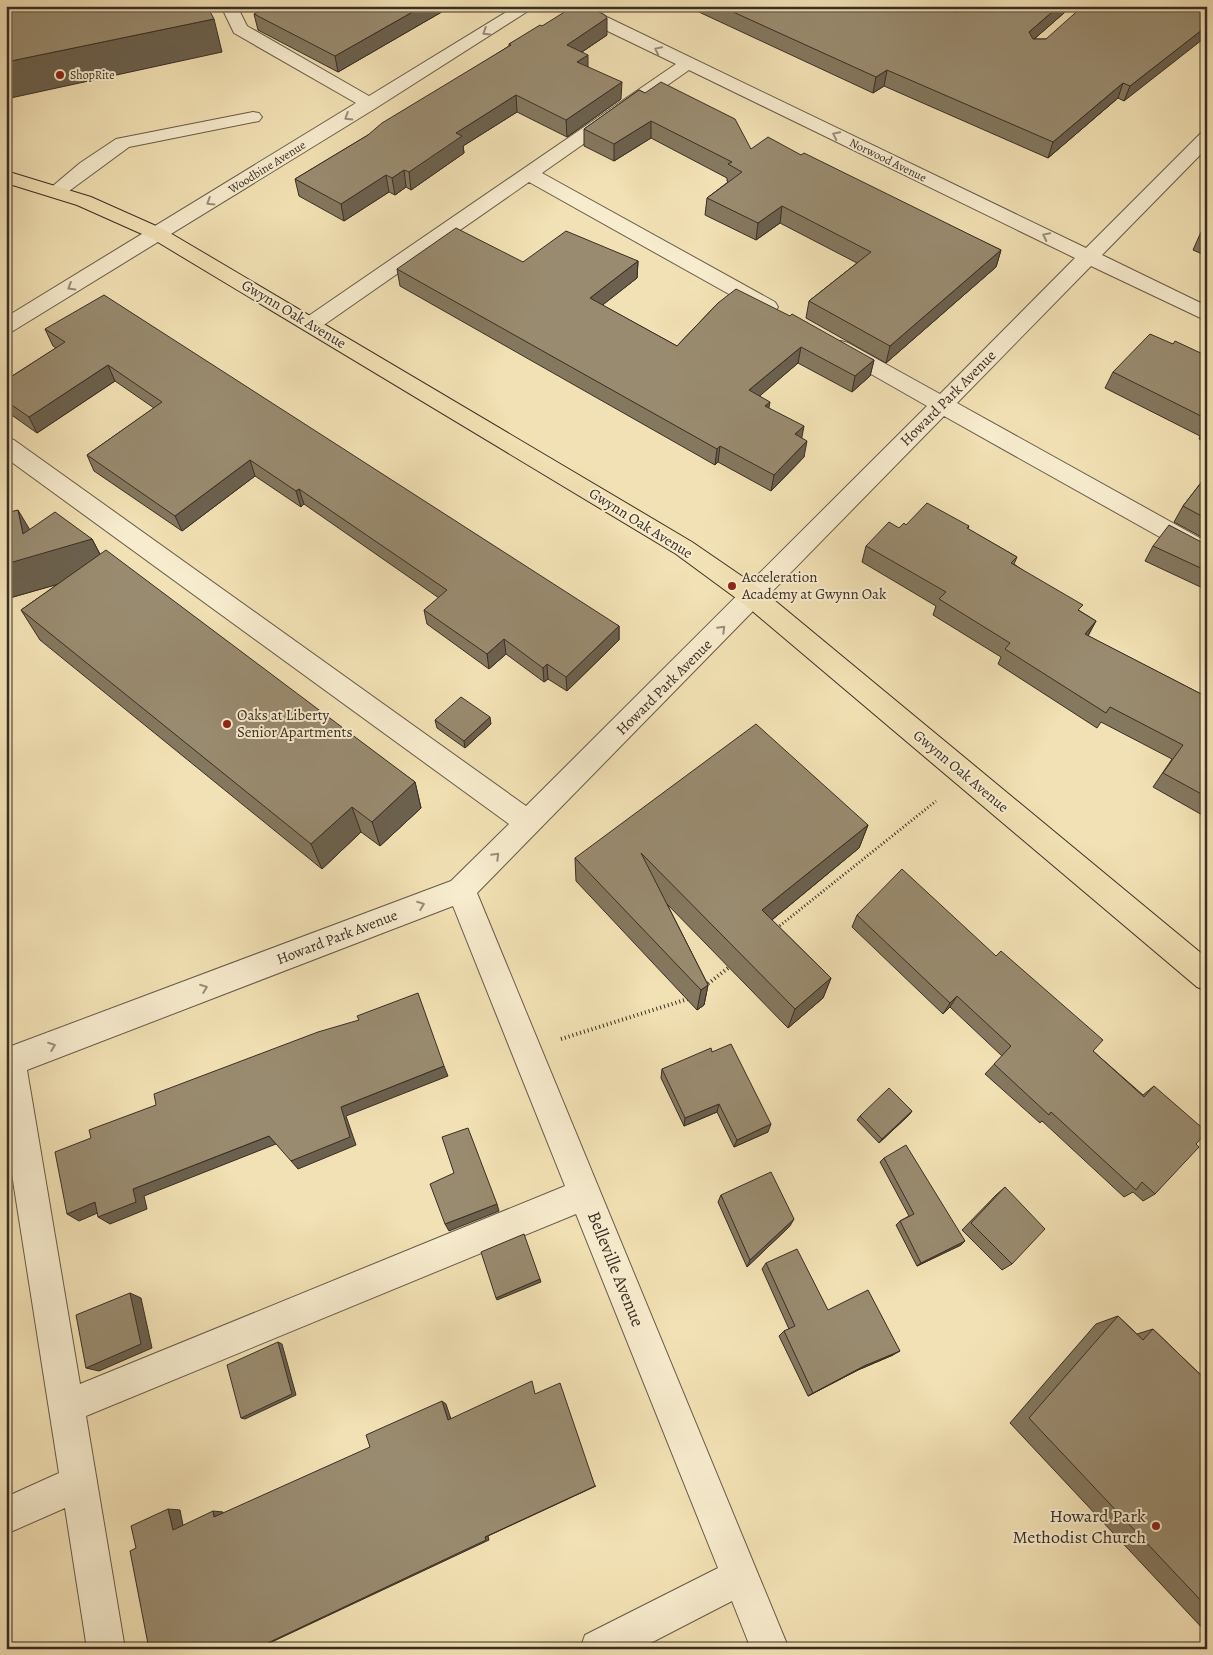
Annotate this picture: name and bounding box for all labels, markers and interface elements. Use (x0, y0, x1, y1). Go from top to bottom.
one-way arrow (483, 25, 492, 35)
one-way arrow (654, 46, 663, 56)
place label: ShopRite (70, 67, 115, 83)
marker: ShopRite (54, 69, 66, 81)
one-way arrow (345, 111, 354, 120)
one-way arrow (832, 131, 841, 142)
street label: Norwood Avenue (847, 134, 929, 186)
street label: Woodbine Avenue (224, 137, 309, 198)
one-way arrow (206, 196, 215, 205)
one-way arrow (1042, 232, 1051, 242)
street label: Gwynn Oak Avenue (238, 275, 350, 353)
one-way arrow (67, 280, 76, 290)
street label: Howard Park Avenue (896, 345, 1001, 450)
street label: Gwynn Oak Avenue (585, 483, 697, 563)
place label: Acceleration Academy at Gwynn Oak (741, 567, 887, 604)
marker: Acceleration Academy at Gwynn Oak (726, 580, 738, 592)
one-way arrow (716, 626, 725, 635)
street label: Howard Park Avenue (612, 634, 717, 739)
place label: Oaks at Liberty Senior Apartments (237, 705, 352, 742)
marker: Oaks at Liberty Senior Apartments (221, 718, 233, 730)
street label: Gwynn Oak Avenue (909, 725, 1013, 817)
one-way arrow (490, 853, 499, 862)
one-way arrow (416, 901, 425, 911)
street label: Howard Park Avenue (274, 905, 401, 969)
one-way arrow (199, 984, 208, 994)
one-way arrow (47, 1042, 56, 1052)
street label: Belleville Avenue (582, 1208, 650, 1330)
place label: Howard Park Methodist Church (1012, 1504, 1146, 1549)
marker: Howard Park Methodist Church (1150, 1520, 1162, 1532)

